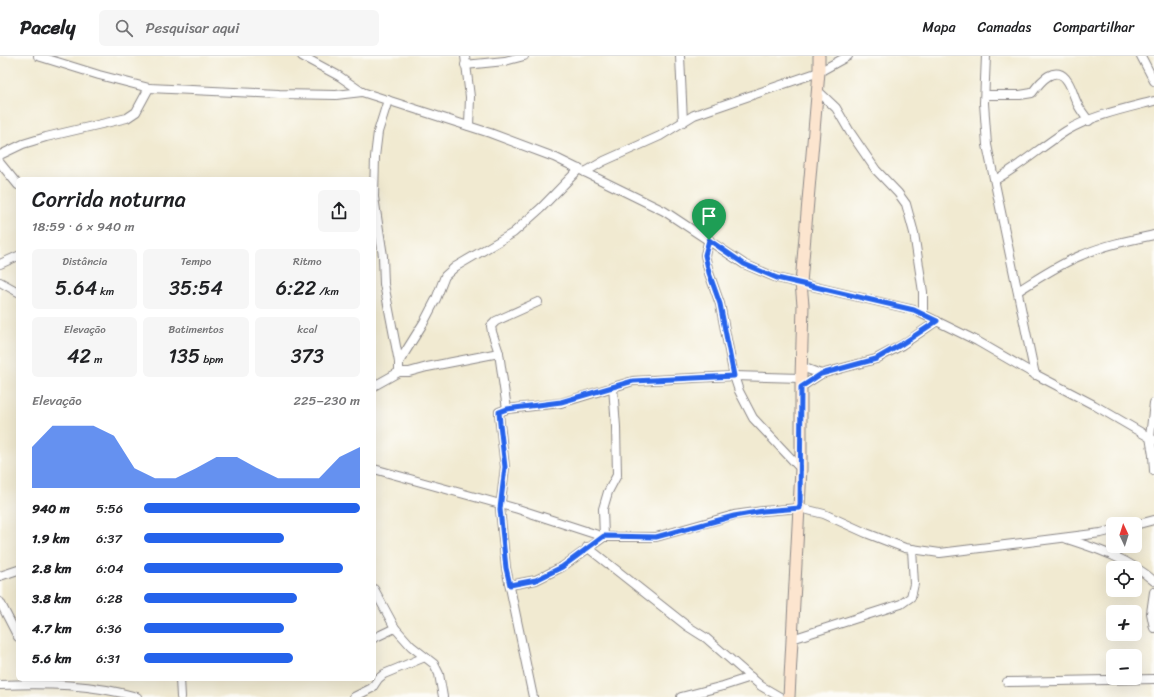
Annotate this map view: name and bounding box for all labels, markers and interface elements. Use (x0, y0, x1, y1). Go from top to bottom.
search box (99, 10, 379, 46)
text: Pacely (20, 11, 75, 44)
text: Pesquisar aqui (145, 15, 239, 41)
text: Mapa (923, 15, 955, 40)
text: Camadas (977, 15, 1031, 40)
text: Compartilhar (1053, 15, 1134, 40)
icon: search (113, 17, 135, 39)
text: Corrida noturna (32, 180, 186, 219)
button: share (318, 190, 360, 232)
pin (692, 199, 726, 240)
icon: arrive (698, 205, 720, 227)
text: 18:59 · 6 × 940 m (32, 215, 135, 238)
text: Distância (62, 252, 107, 271)
text: Tempo (181, 252, 211, 271)
text: Ritmo (293, 252, 322, 271)
text: 5.64 (55, 271, 97, 306)
text: 35:54 (169, 271, 223, 306)
text: 6:22 (276, 271, 316, 306)
text: km (97, 282, 114, 301)
text: /km (316, 282, 339, 301)
text: Elevação (64, 320, 106, 339)
text: Batimentos (168, 320, 224, 339)
text: kcal (297, 320, 317, 339)
text: 42 (67, 339, 91, 374)
text: 135 (169, 339, 200, 374)
text: 373 (291, 339, 324, 374)
text: m (91, 350, 102, 369)
text: bpm (200, 350, 223, 369)
text: Elevação (32, 389, 82, 412)
text: 225–230 m (293, 389, 360, 412)
text: 940 m (32, 497, 70, 520)
text: 5:56 (96, 497, 123, 520)
north arrow (1106, 517, 1142, 553)
map controls (1106, 517, 1142, 685)
text: 1.9 km (32, 527, 70, 550)
text: 6:37 (96, 527, 122, 550)
text: 2.8 km (32, 557, 72, 580)
text: 6:04 (96, 557, 124, 580)
button: locate (1106, 561, 1142, 597)
text: 3.8 km (32, 587, 71, 610)
text: 6:28 (96, 587, 123, 610)
button: + (1106, 605, 1142, 641)
text: 4.7 km (32, 617, 72, 640)
text: 6:36 (96, 617, 122, 640)
text: 5.6 km (32, 647, 72, 670)
text: 6:31 (96, 647, 120, 670)
button: − (1106, 649, 1142, 685)

